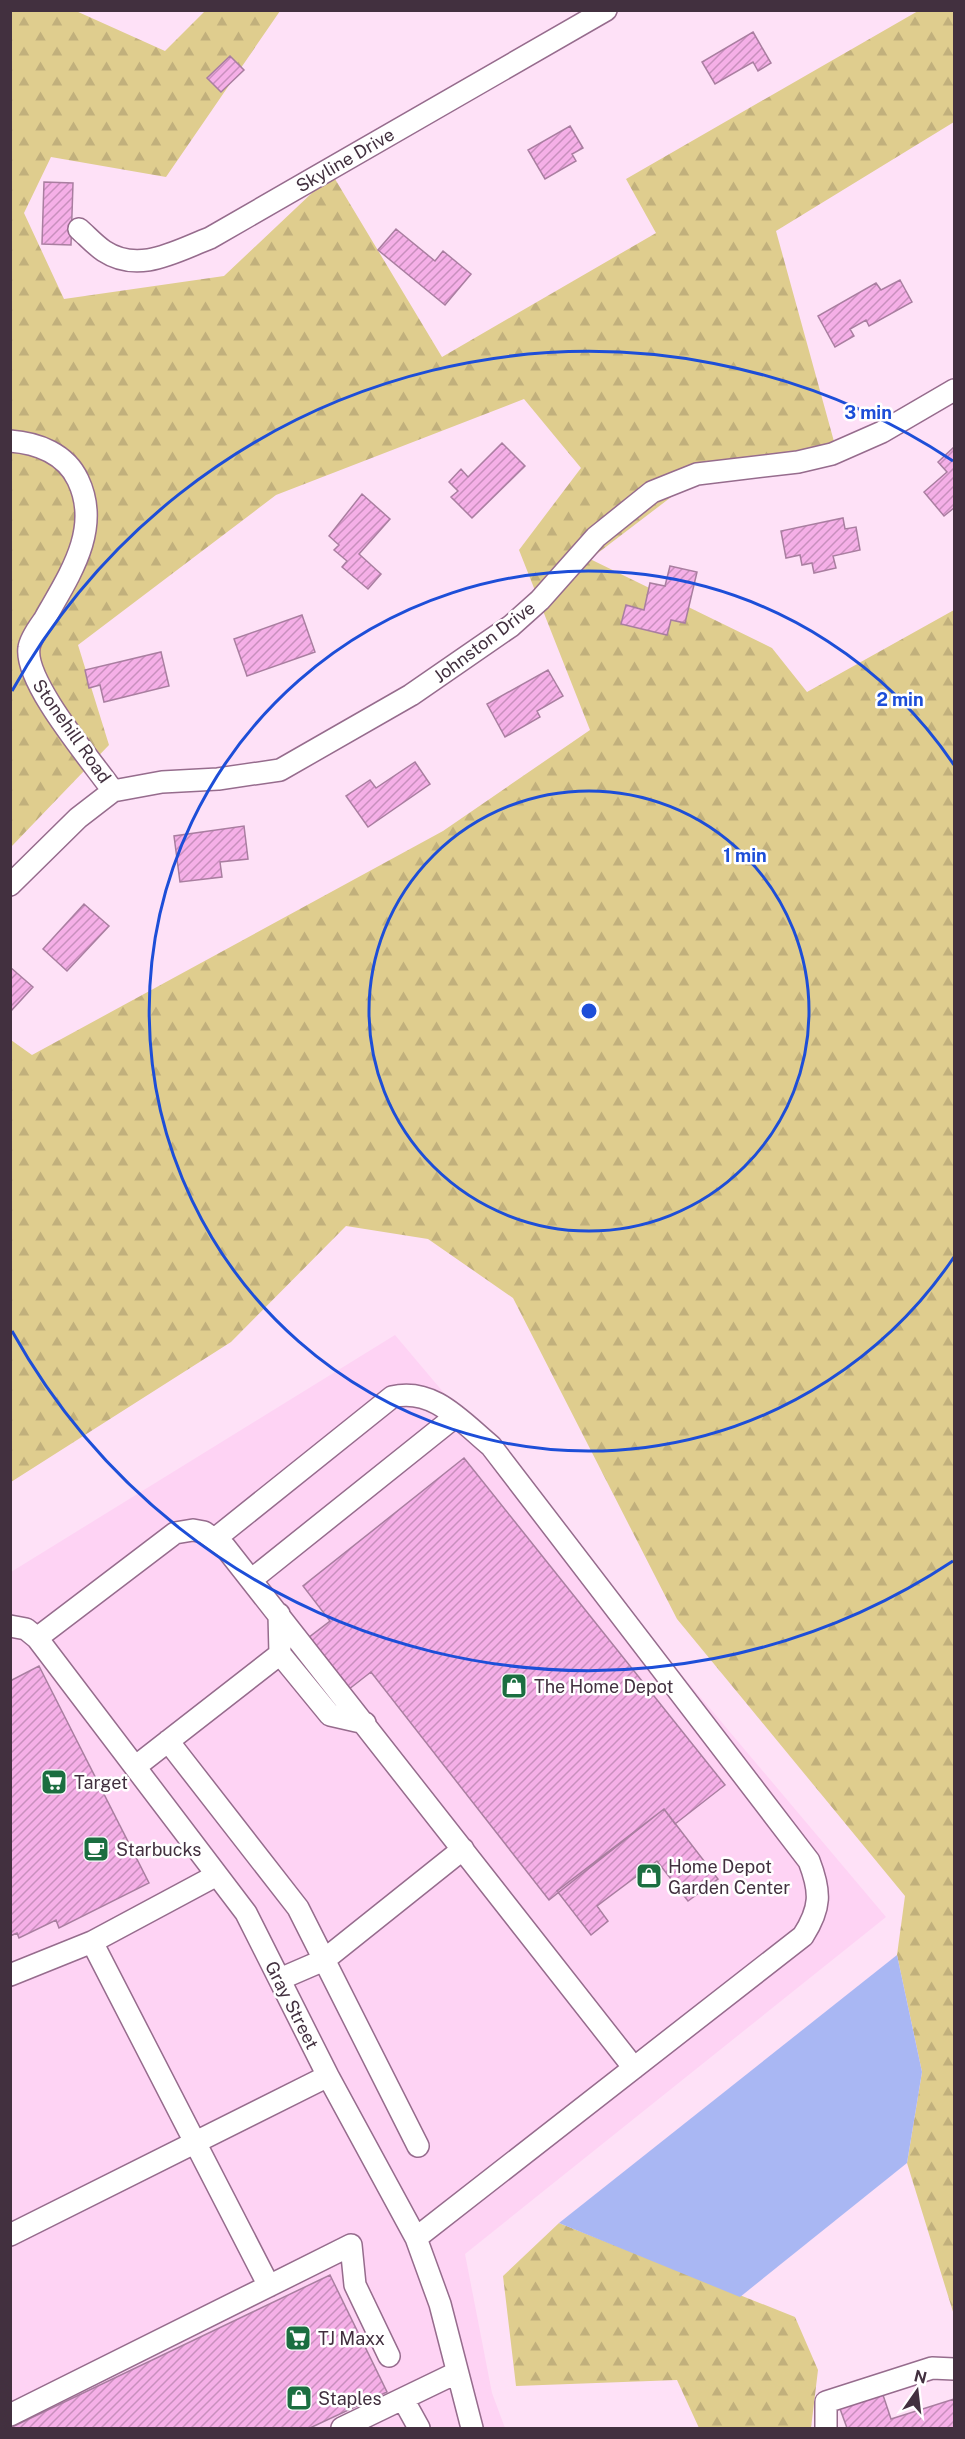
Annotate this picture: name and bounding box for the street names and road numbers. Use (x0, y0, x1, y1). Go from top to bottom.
street label: Skyline Drive (292, 123, 398, 197)
street label: Johnston Drive (429, 597, 539, 687)
street label: Stonehill Road (28, 675, 116, 787)
street label: Gray Street (261, 1957, 323, 2053)

